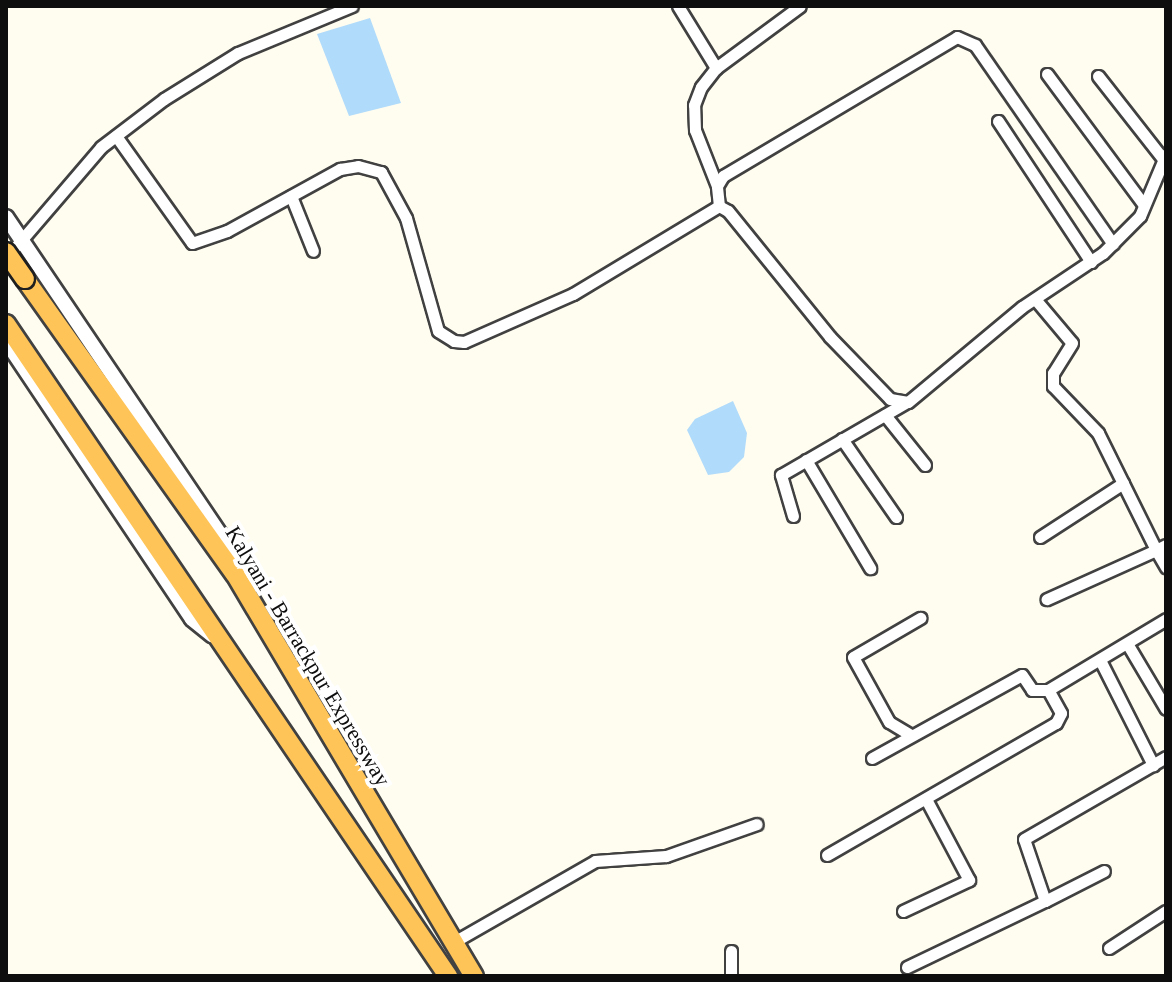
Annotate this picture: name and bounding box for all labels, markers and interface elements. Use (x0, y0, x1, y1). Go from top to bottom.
street label: Kalyani - Barrackpur Expressway (220, 521, 396, 791)

